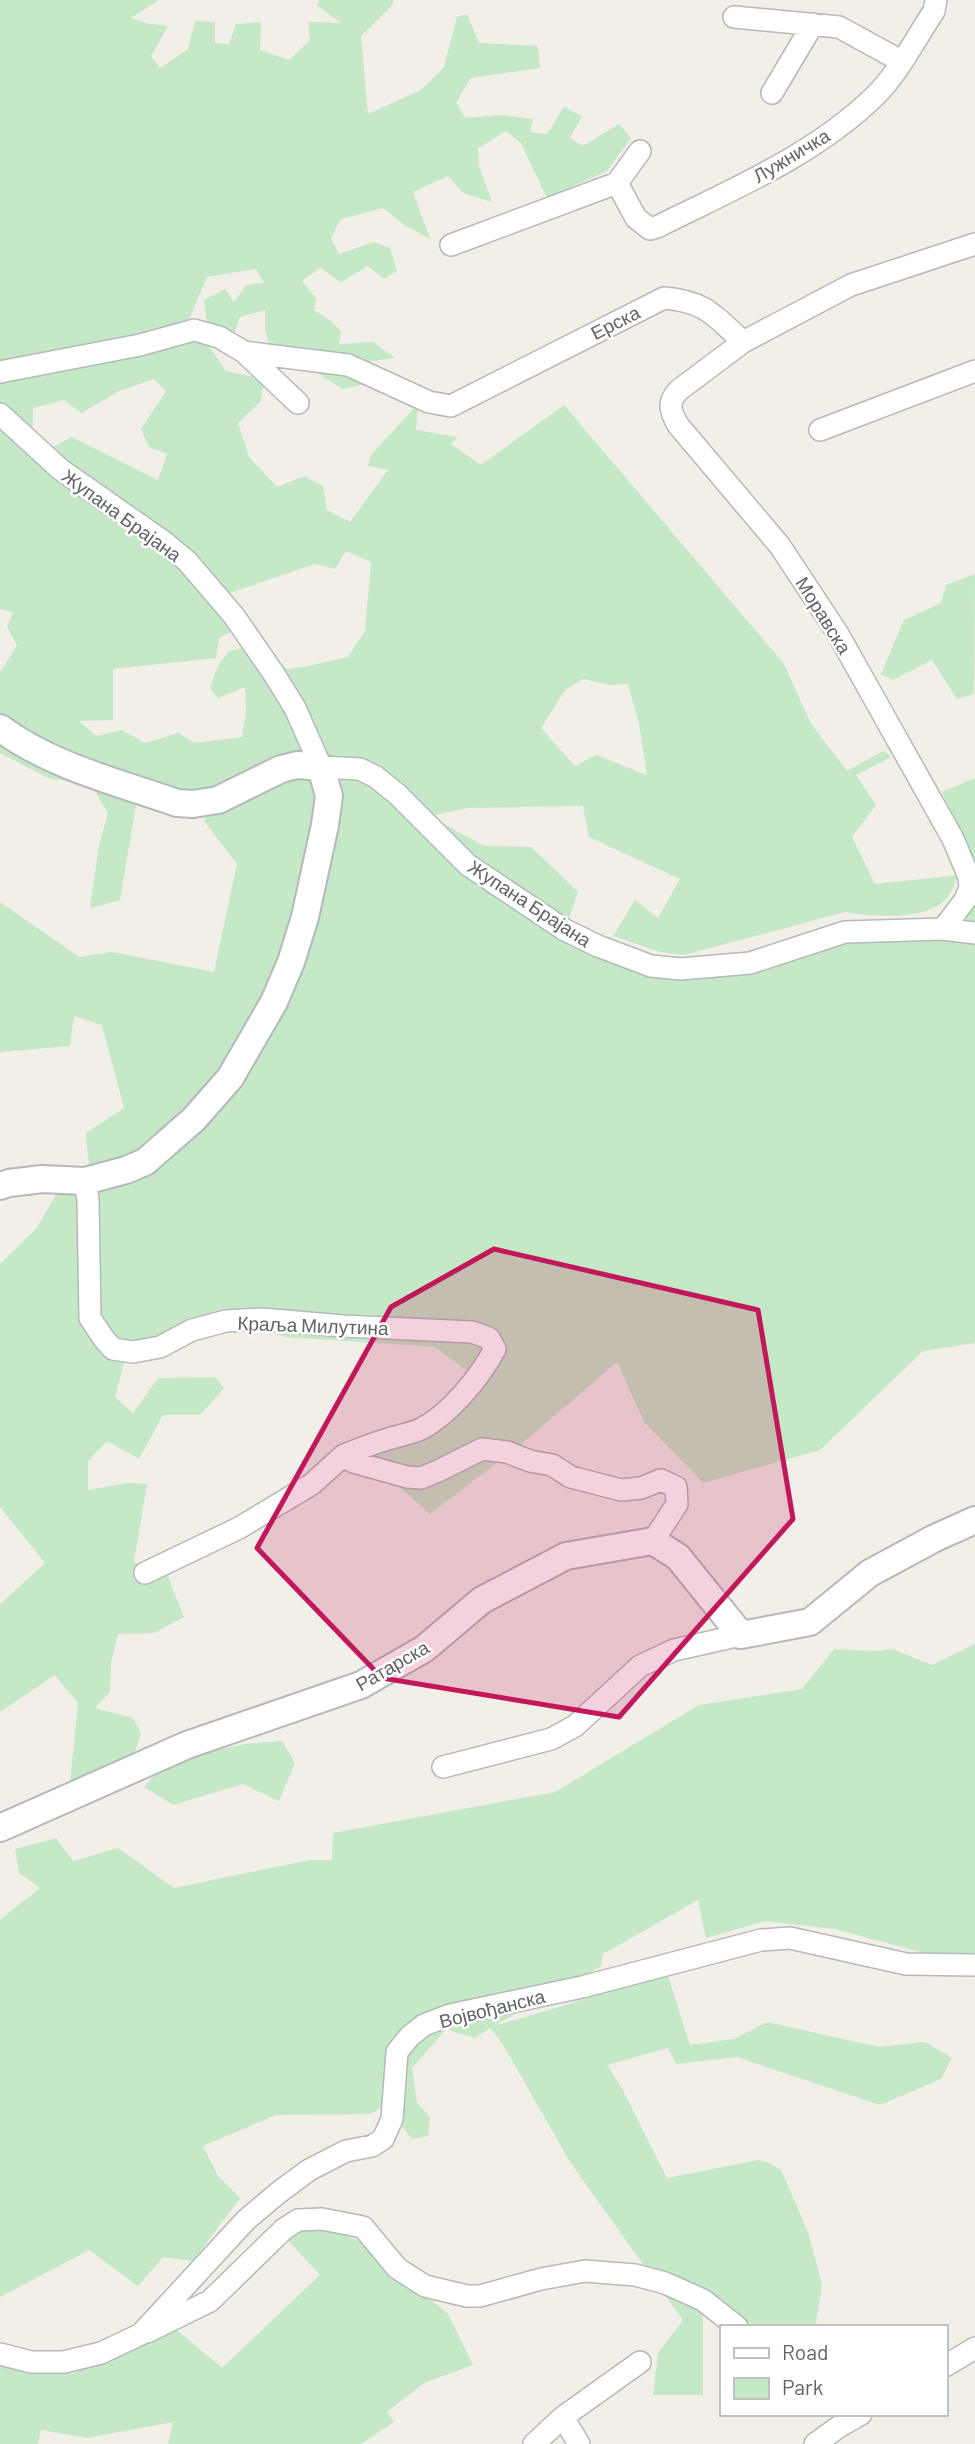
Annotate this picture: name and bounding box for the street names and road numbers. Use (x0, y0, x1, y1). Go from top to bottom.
street label: Лужничка (748, 123, 834, 187)
street label: Ерска (587, 300, 644, 344)
street label: Жупана Брајана (58, 464, 187, 566)
street label: Моравска (791, 572, 857, 658)
street label: Жупана Брајана (464, 855, 596, 952)
street label: Краља Милутина (237, 1311, 389, 1339)
street label: Ратарска (351, 1635, 433, 1695)
street label: Војвођанска (437, 1984, 548, 2032)

